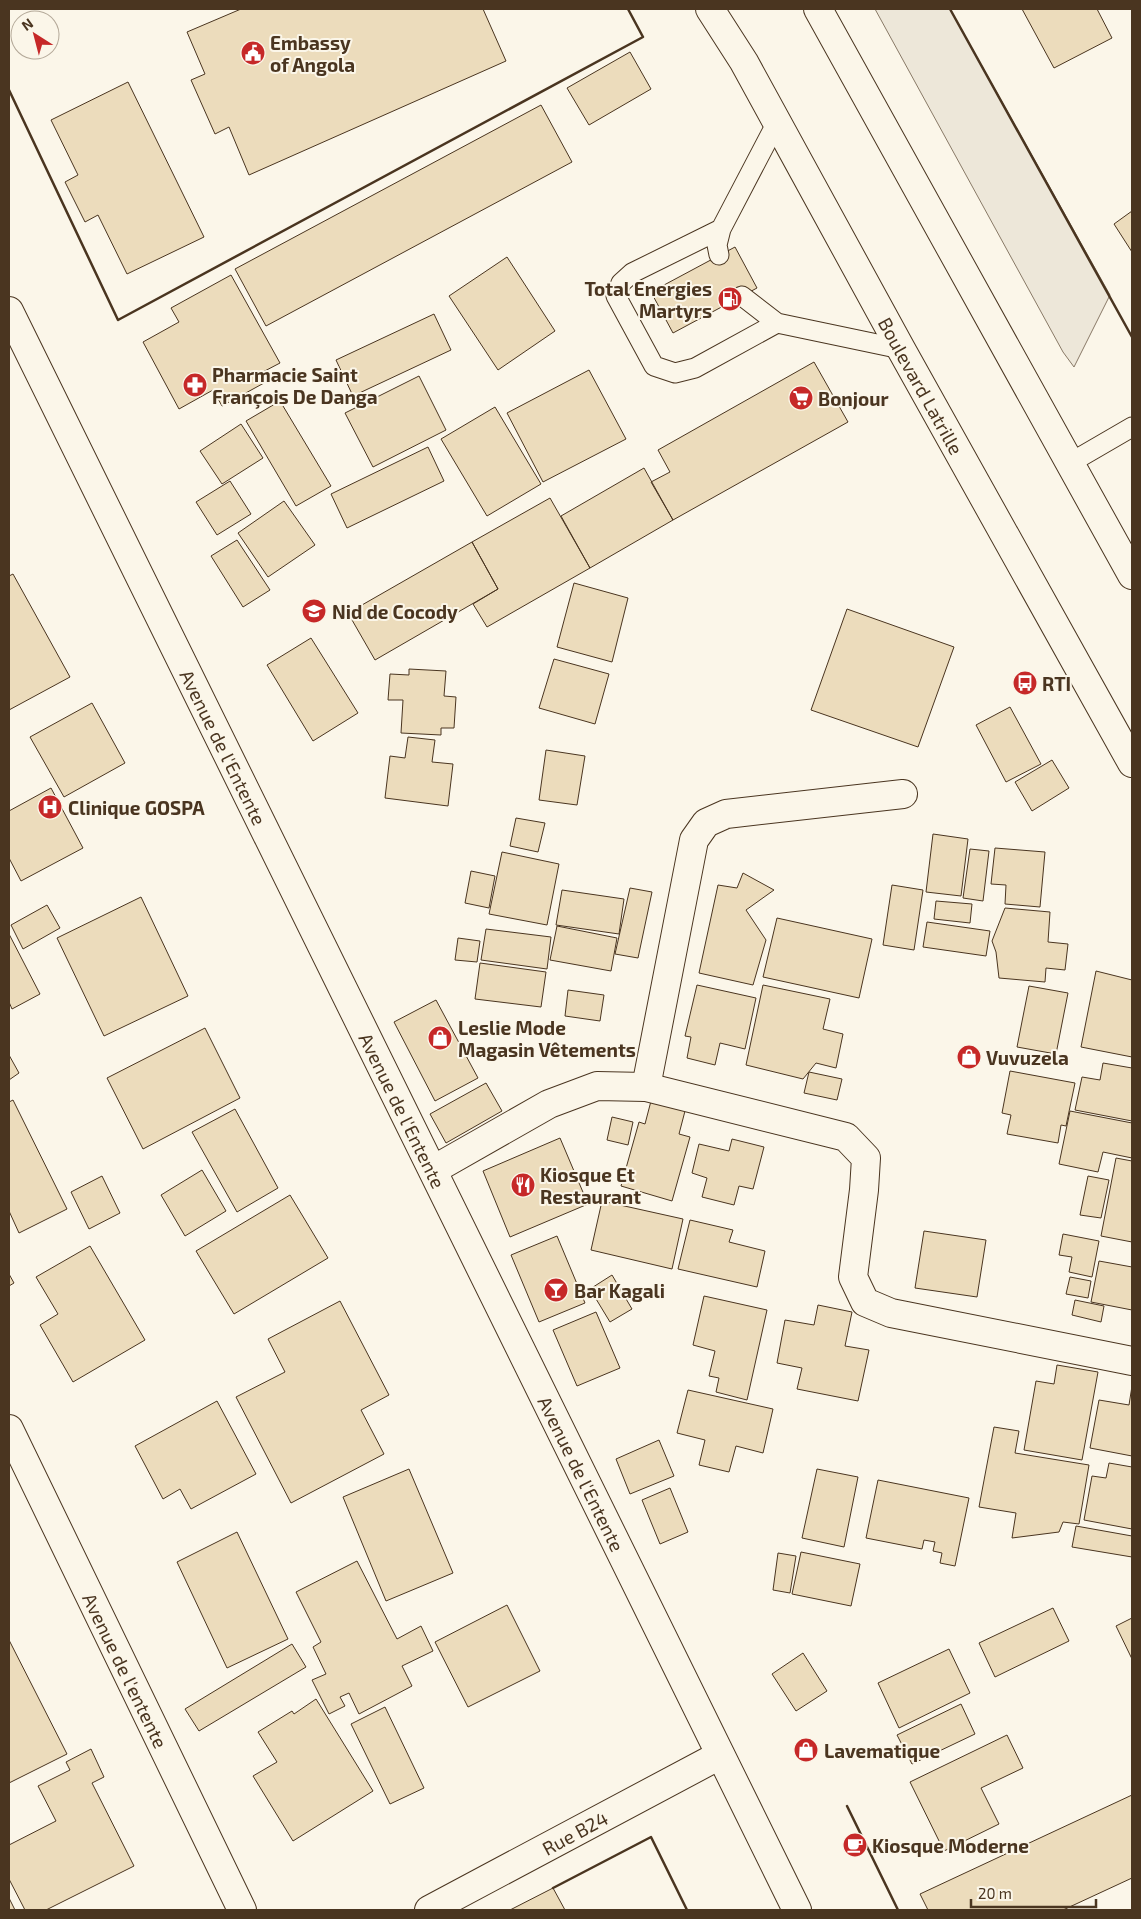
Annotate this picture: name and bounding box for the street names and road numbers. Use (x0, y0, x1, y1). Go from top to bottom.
street label: Boulevard Latrille (874, 313, 969, 458)
street label: Avenue de l'Entente (176, 666, 272, 828)
street label: Avenue de l'Entente (355, 1029, 451, 1192)
street label: Avenue de l'Entente (534, 1392, 630, 1555)
street label: Avenue de l'entente (79, 1589, 173, 1751)
street label: Rue B24 (538, 1806, 611, 1859)

